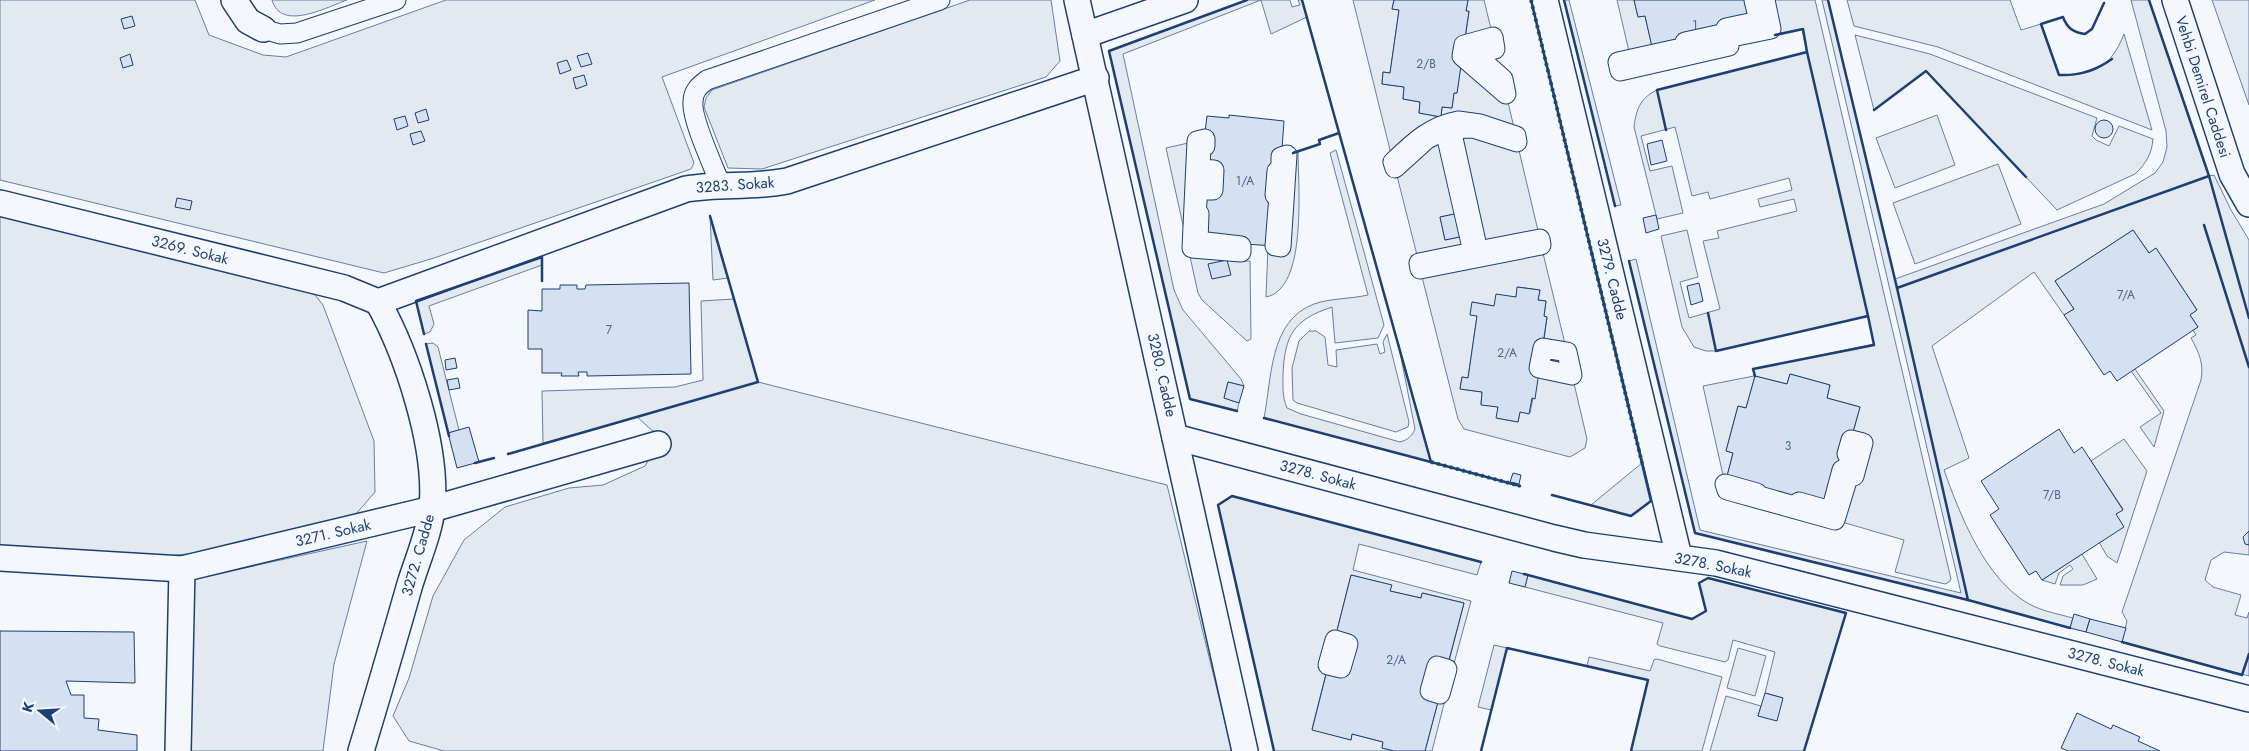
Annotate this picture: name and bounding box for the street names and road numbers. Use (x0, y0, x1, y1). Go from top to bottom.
street label: Vehbi Demirel Caddesi (2170, 13, 2236, 161)
street label: 3283. Sokak (695, 171, 775, 199)
street label: 3269. Sokak (149, 230, 231, 270)
street label: 3279. Cadde (1591, 236, 1633, 322)
street label: 3280. Cadde (1142, 331, 1182, 419)
street label: 3278. Sokak (1277, 454, 1359, 496)
street label: 3272. Cadde (396, 511, 440, 599)
street label: 3271. Sokak (293, 514, 373, 552)
street label: 3278. Sokak (1672, 547, 1754, 583)
street label: 3278. Sokak (2065, 642, 2147, 682)

